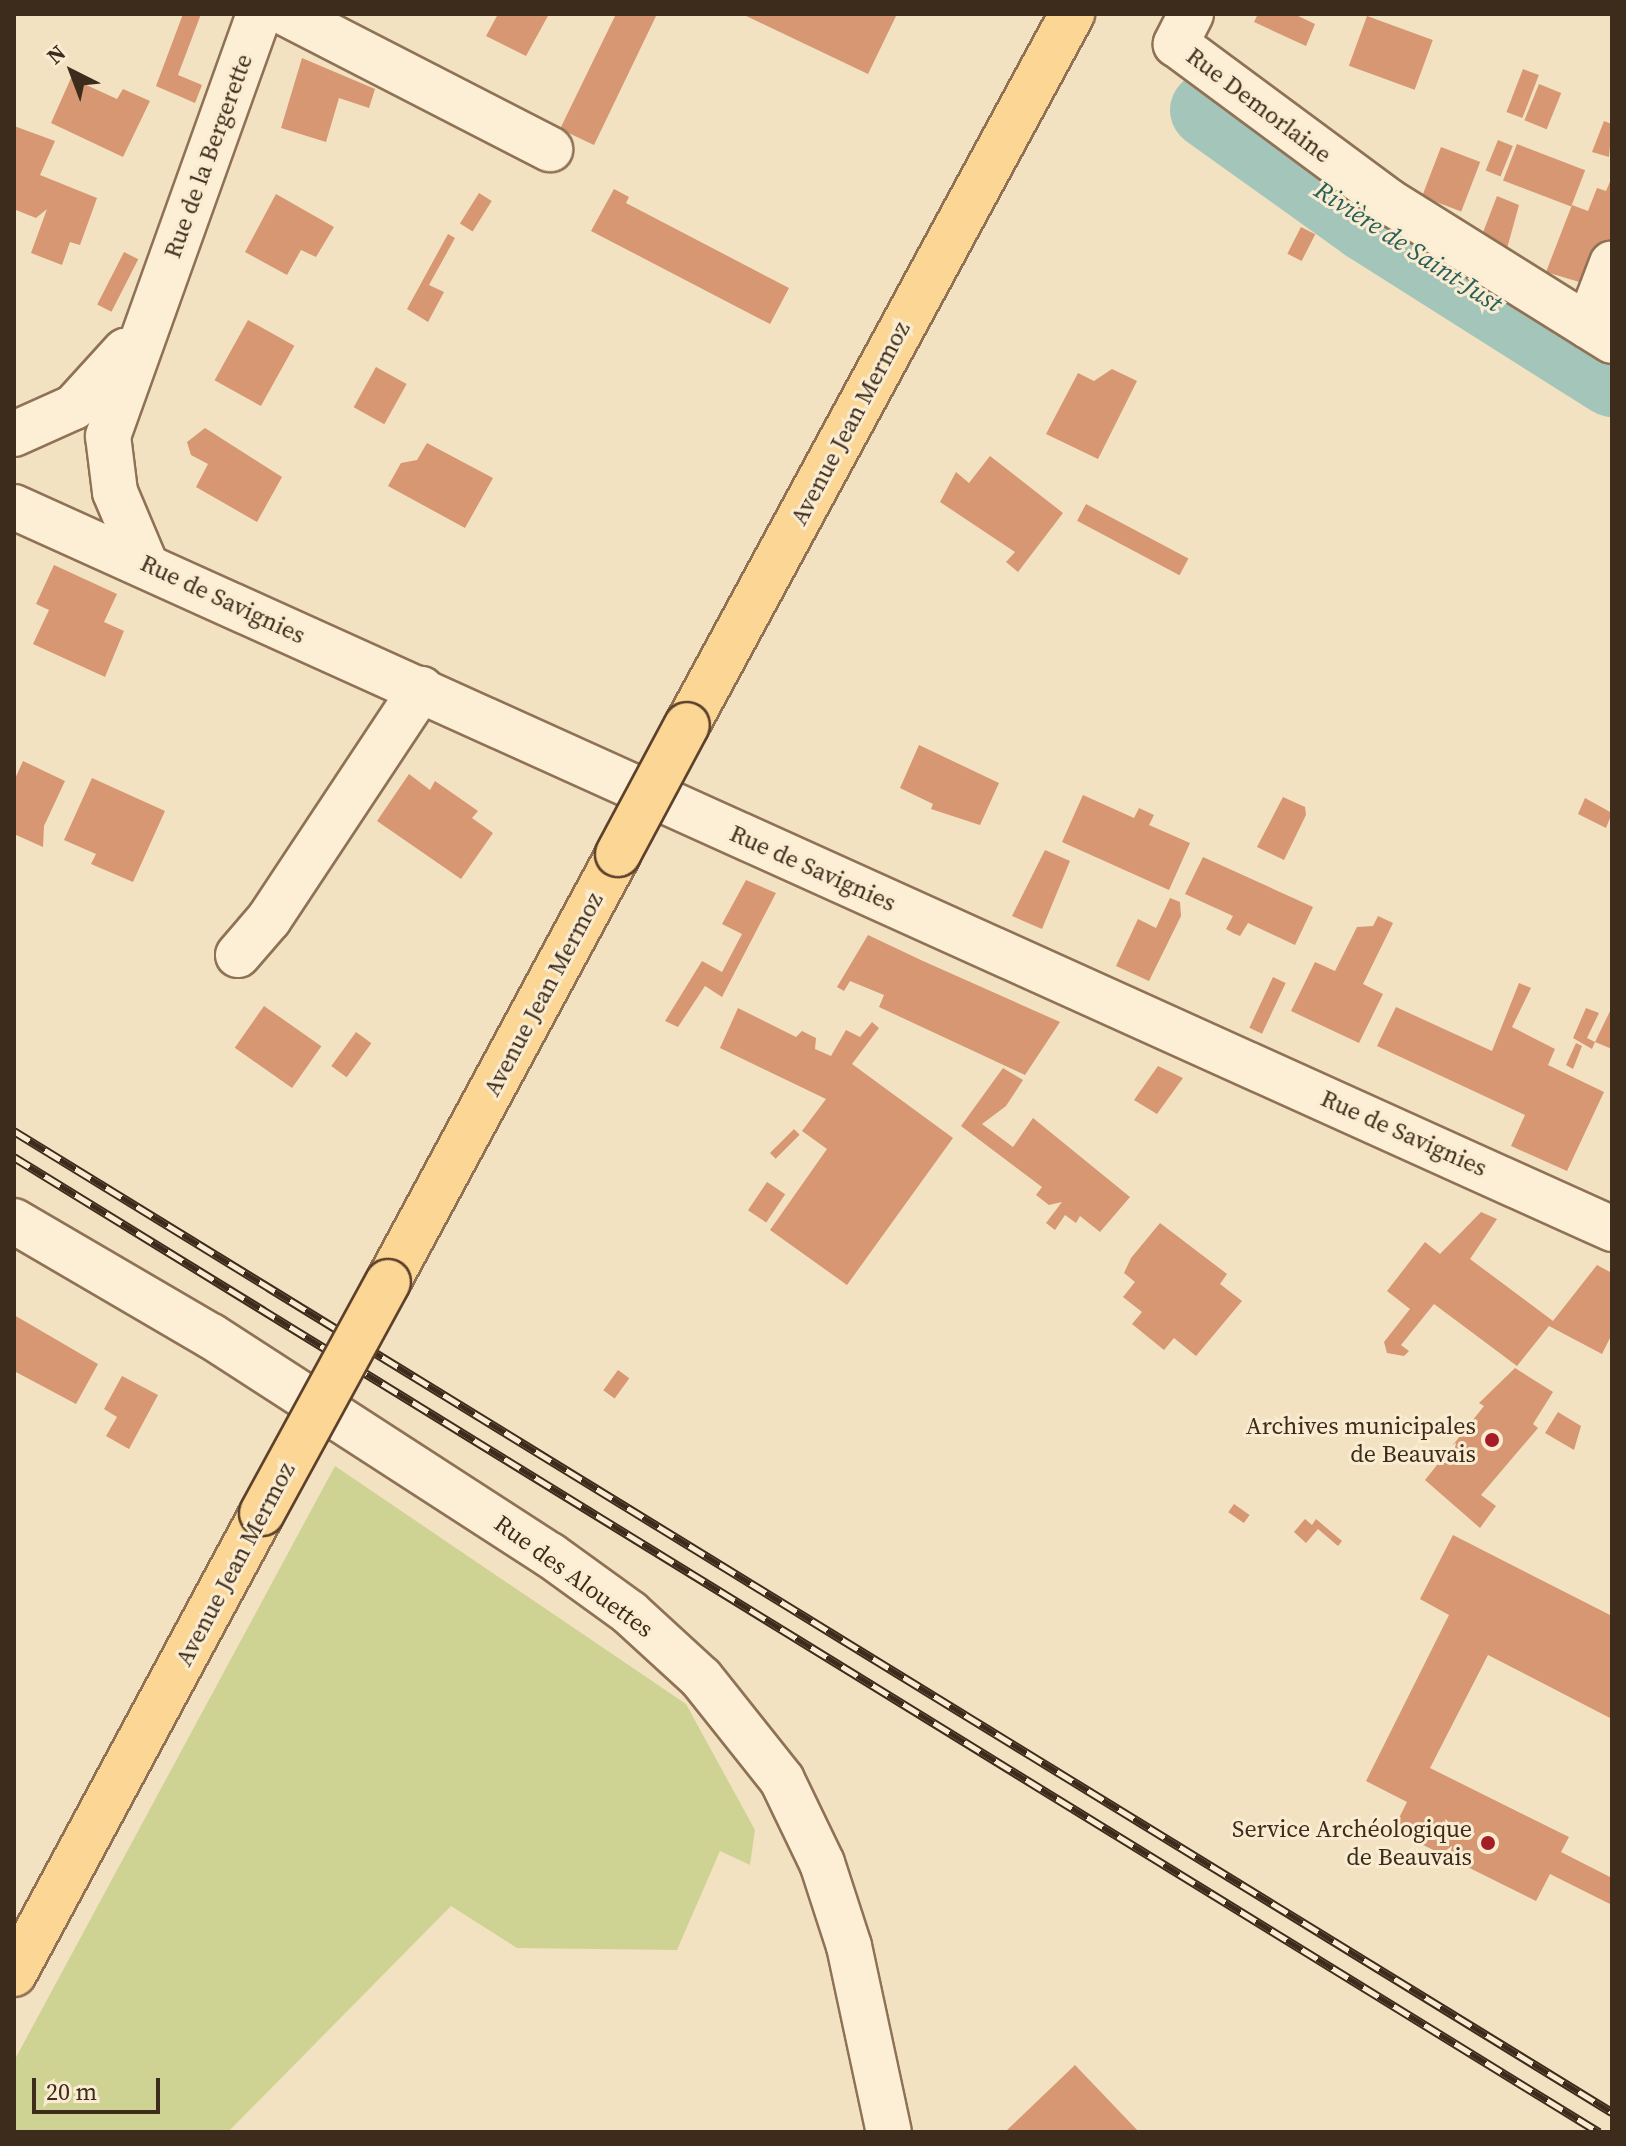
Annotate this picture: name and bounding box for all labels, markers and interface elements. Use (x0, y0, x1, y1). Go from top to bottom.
north arrow (32, 32, 112, 112)
text: N (40, 38, 72, 71)
street label: Rue Demorlaine (1181, 41, 1337, 169)
street label: Rue de la Bergerette (158, 50, 258, 262)
water label: Rivière de Saint-Just (1308, 175, 1508, 319)
street label: Avenue Jean Mermoz (784, 316, 916, 530)
street label: Rue de Savignies (136, 548, 310, 650)
street label: Rue de Savignies (726, 819, 900, 917)
street label: Avenue Jean Mermoz (477, 887, 609, 1101)
street label: Rue de Savignies (1317, 1084, 1491, 1182)
place label: Archives municipales de Beauvais (1246, 1412, 1476, 1468)
marker: Archives municipales de Beauvais (1483, 1431, 1501, 1449)
street label: Avenue Jean Mermoz (169, 1457, 301, 1671)
street label: Rue des Alouettes (489, 1509, 659, 1643)
place label: Service Archéologique de Beauvais (1232, 1815, 1472, 1871)
marker: Service Archéologique de Beauvais (1479, 1834, 1497, 1852)
scale bar (36, 2062, 164, 2112)
text: 20 m (46, 2075, 97, 2108)

